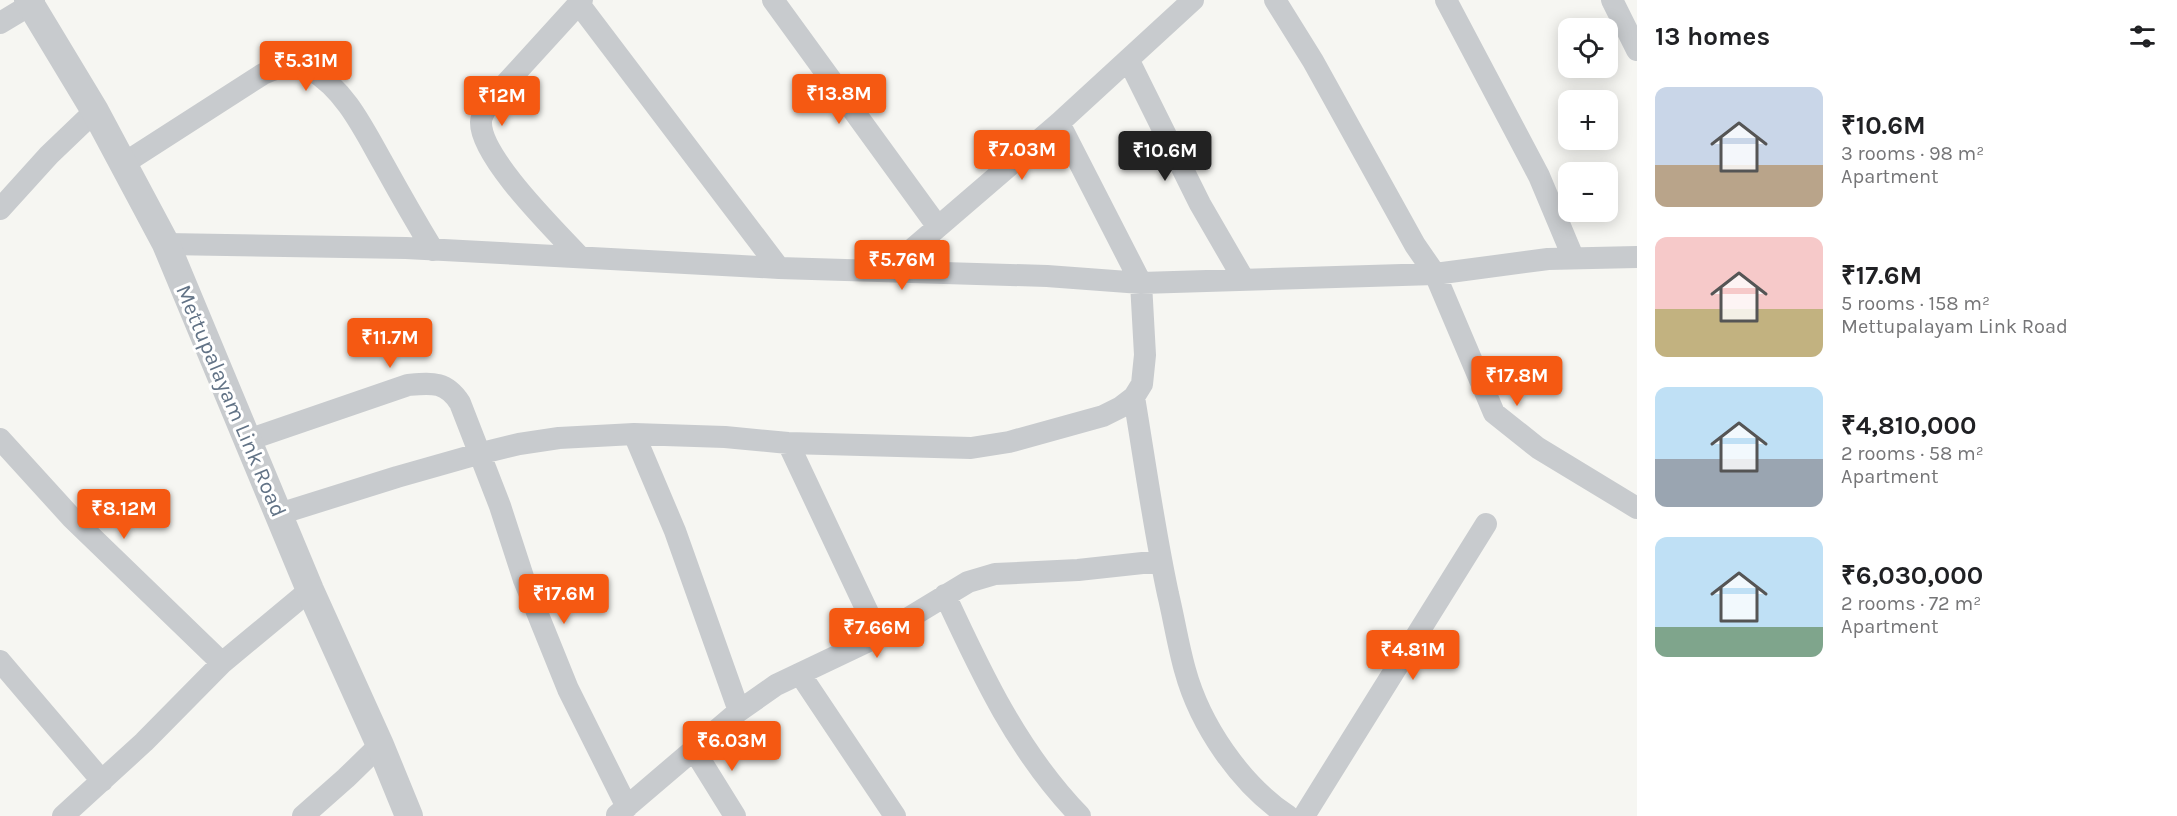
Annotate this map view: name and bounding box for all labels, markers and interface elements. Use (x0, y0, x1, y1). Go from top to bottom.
map controls (1558, 18, 1618, 222)
button: locate (1558, 18, 1618, 78)
icon: filters (2126, 20, 2159, 53)
text: 13 homes (1655, 21, 1770, 52)
pin: ₹5.31M (257, 41, 355, 92)
text: ₹5.31M (274, 49, 338, 72)
pin: ₹13.8M (790, 74, 888, 125)
pin: ₹12M (466, 76, 538, 127)
text: ₹13.8M (806, 82, 872, 105)
text: ₹12M (478, 84, 526, 107)
button: + (1558, 90, 1618, 150)
text: ₹10.6M (1841, 110, 1926, 141)
icon: home (1703, 111, 1775, 183)
pin: ₹7.03M (973, 130, 1071, 181)
pin: ₹10.6M (1116, 131, 1214, 182)
text: ₹7.03M (988, 138, 1056, 161)
text: ₹10.6M (1132, 139, 1198, 162)
text: 3 rooms · 98 m² (1841, 142, 1984, 165)
button: − (1558, 162, 1618, 222)
text: Apartment (1841, 165, 1939, 188)
pin: ₹5.76M (853, 240, 951, 291)
text: ₹5.76M (869, 248, 935, 271)
text: ₹17.6M (1841, 260, 1922, 291)
icon: home (1703, 261, 1775, 333)
street label: Mettupalayam Link Road (170, 281, 292, 521)
text: 5 rooms · 158 m² (1841, 292, 1990, 315)
text: Mettupalayam Link Road (1841, 315, 2068, 338)
pin: ₹11.7M (341, 318, 439, 369)
text: ₹11.7M (361, 326, 419, 349)
pin: ₹17.8M (1468, 356, 1566, 407)
text: ₹17.8M (1485, 364, 1549, 387)
text: ₹4,810,000 (1841, 410, 1976, 441)
icon: home (1703, 411, 1775, 483)
text: 2 rooms · 58 m² (1841, 442, 1984, 465)
text: Apartment (1841, 465, 1939, 488)
pin: ₹8.12M (75, 489, 173, 540)
text: ₹8.12M (91, 497, 157, 520)
text: ₹6,030,000 (1841, 560, 1983, 591)
icon: home (1703, 561, 1775, 633)
pin: ₹17.6M (515, 574, 613, 625)
text: ₹17.6M (533, 582, 595, 605)
text: 2 rooms · 72 m² (1841, 592, 1981, 615)
pin: ₹7.66M (828, 608, 926, 659)
text: Apartment (1841, 615, 1939, 638)
text: ₹7.66M (843, 616, 911, 639)
pin: ₹4.81M (1364, 630, 1462, 681)
text: ₹4.81M (1380, 638, 1446, 661)
pin: ₹6.03M (683, 721, 781, 772)
text: ₹6.03M (697, 729, 767, 752)

